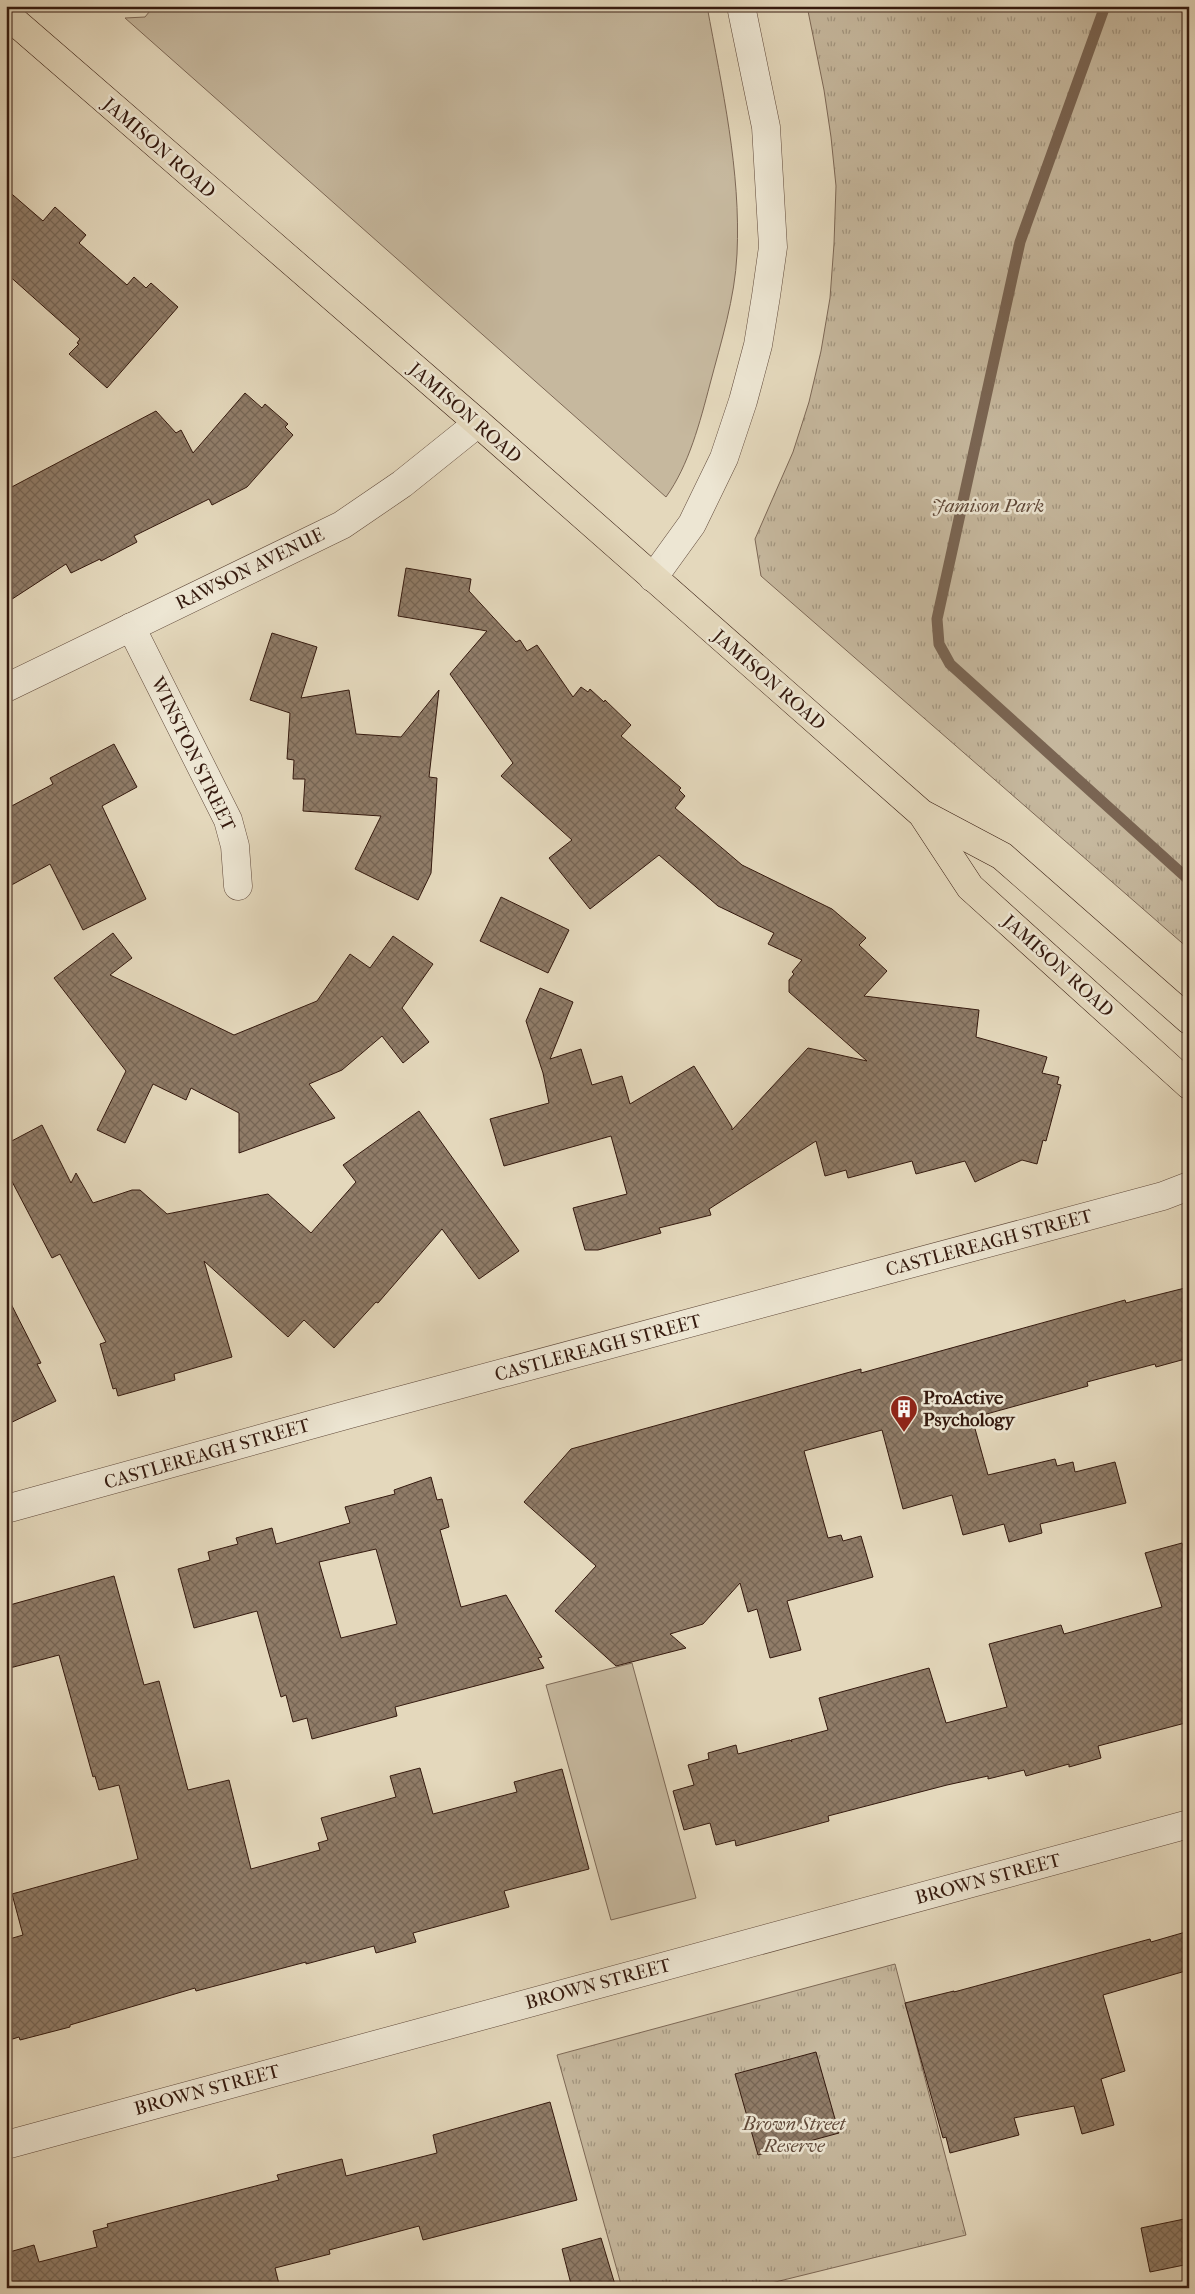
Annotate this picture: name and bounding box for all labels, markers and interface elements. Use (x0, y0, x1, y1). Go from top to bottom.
street label: JAMISON ROAD (97, 92, 220, 203)
street label: JAMISON ROAD (403, 357, 526, 468)
park label: Jamison Park (932, 495, 1044, 517)
street label: RAWSON AVENUE (172, 523, 328, 615)
street label: JAMISON ROAD (707, 624, 830, 735)
street label: WINSTON STREET (146, 672, 240, 835)
street label: JAMISON ROAD (996, 909, 1118, 1022)
street label: CASTLEREAGH STREET (883, 1205, 1095, 1281)
street label: CASTLEREAGH STREET (492, 1310, 704, 1386)
place label: ProActive Psychology (923, 1387, 1016, 1431)
building icon: ProActive Psychology (889, 1394, 919, 1433)
street label: CASTLEREAGH STREET (102, 1414, 313, 1494)
street label: BROWN STREET (913, 1849, 1063, 1909)
street label: BROWN STREET (523, 1954, 673, 2014)
street label: BROWN STREET (132, 2060, 282, 2120)
park label: Brown Street Reserve (742, 2113, 846, 2157)

